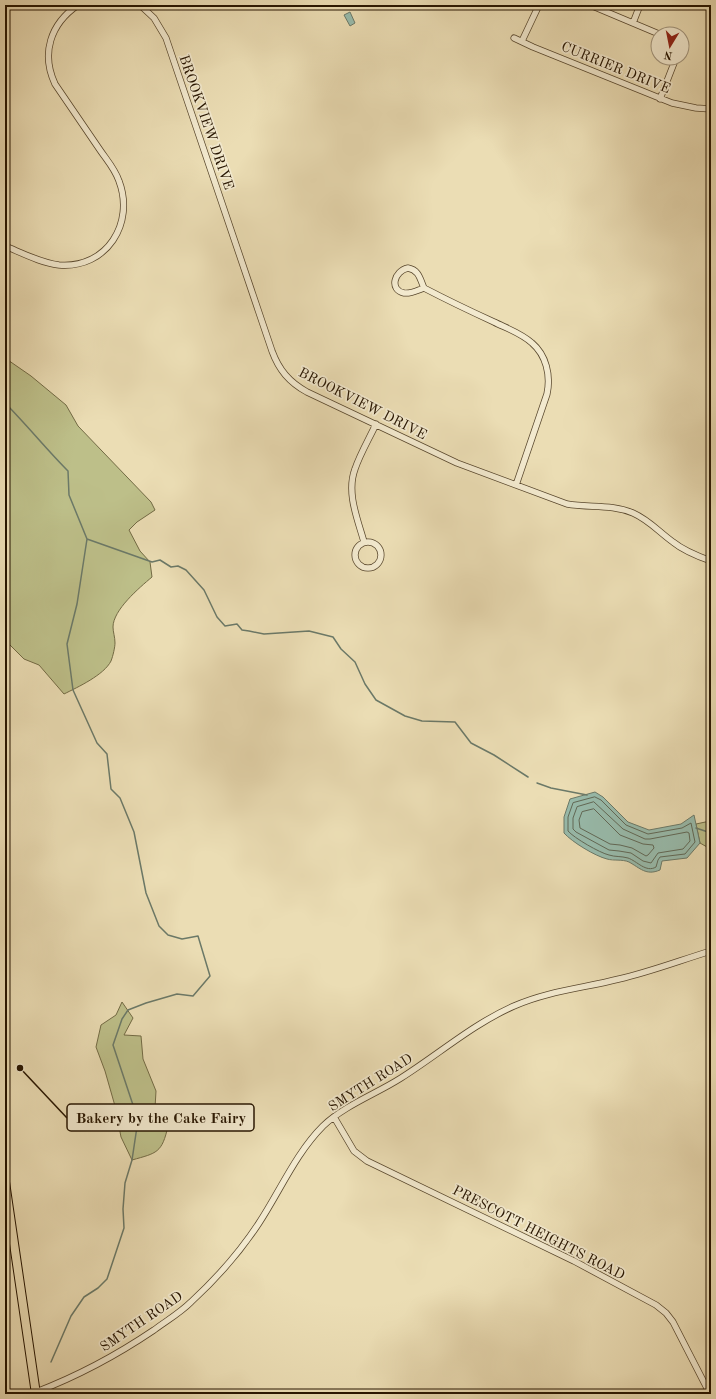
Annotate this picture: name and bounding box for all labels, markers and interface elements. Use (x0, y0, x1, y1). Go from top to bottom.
north arrow (650, 26, 690, 66)
street label: CURRIER DRIVE (559, 40, 672, 96)
text: N (663, 48, 674, 61)
street label: BROOKVIEW DRIVE (176, 53, 236, 192)
street label: BROOKVIEW DRIVE (296, 365, 429, 442)
street label: SMYTH ROAD (326, 1051, 415, 1114)
callout: Bakery by the Cake Fairy (67, 1104, 254, 1131)
text: Bakery by the Cake Fairy (76, 1112, 246, 1127)
street label: PRESCOTT HEIGHTS ROAD (450, 1183, 627, 1283)
street label: SMYTH ROAD (98, 1289, 185, 1355)

